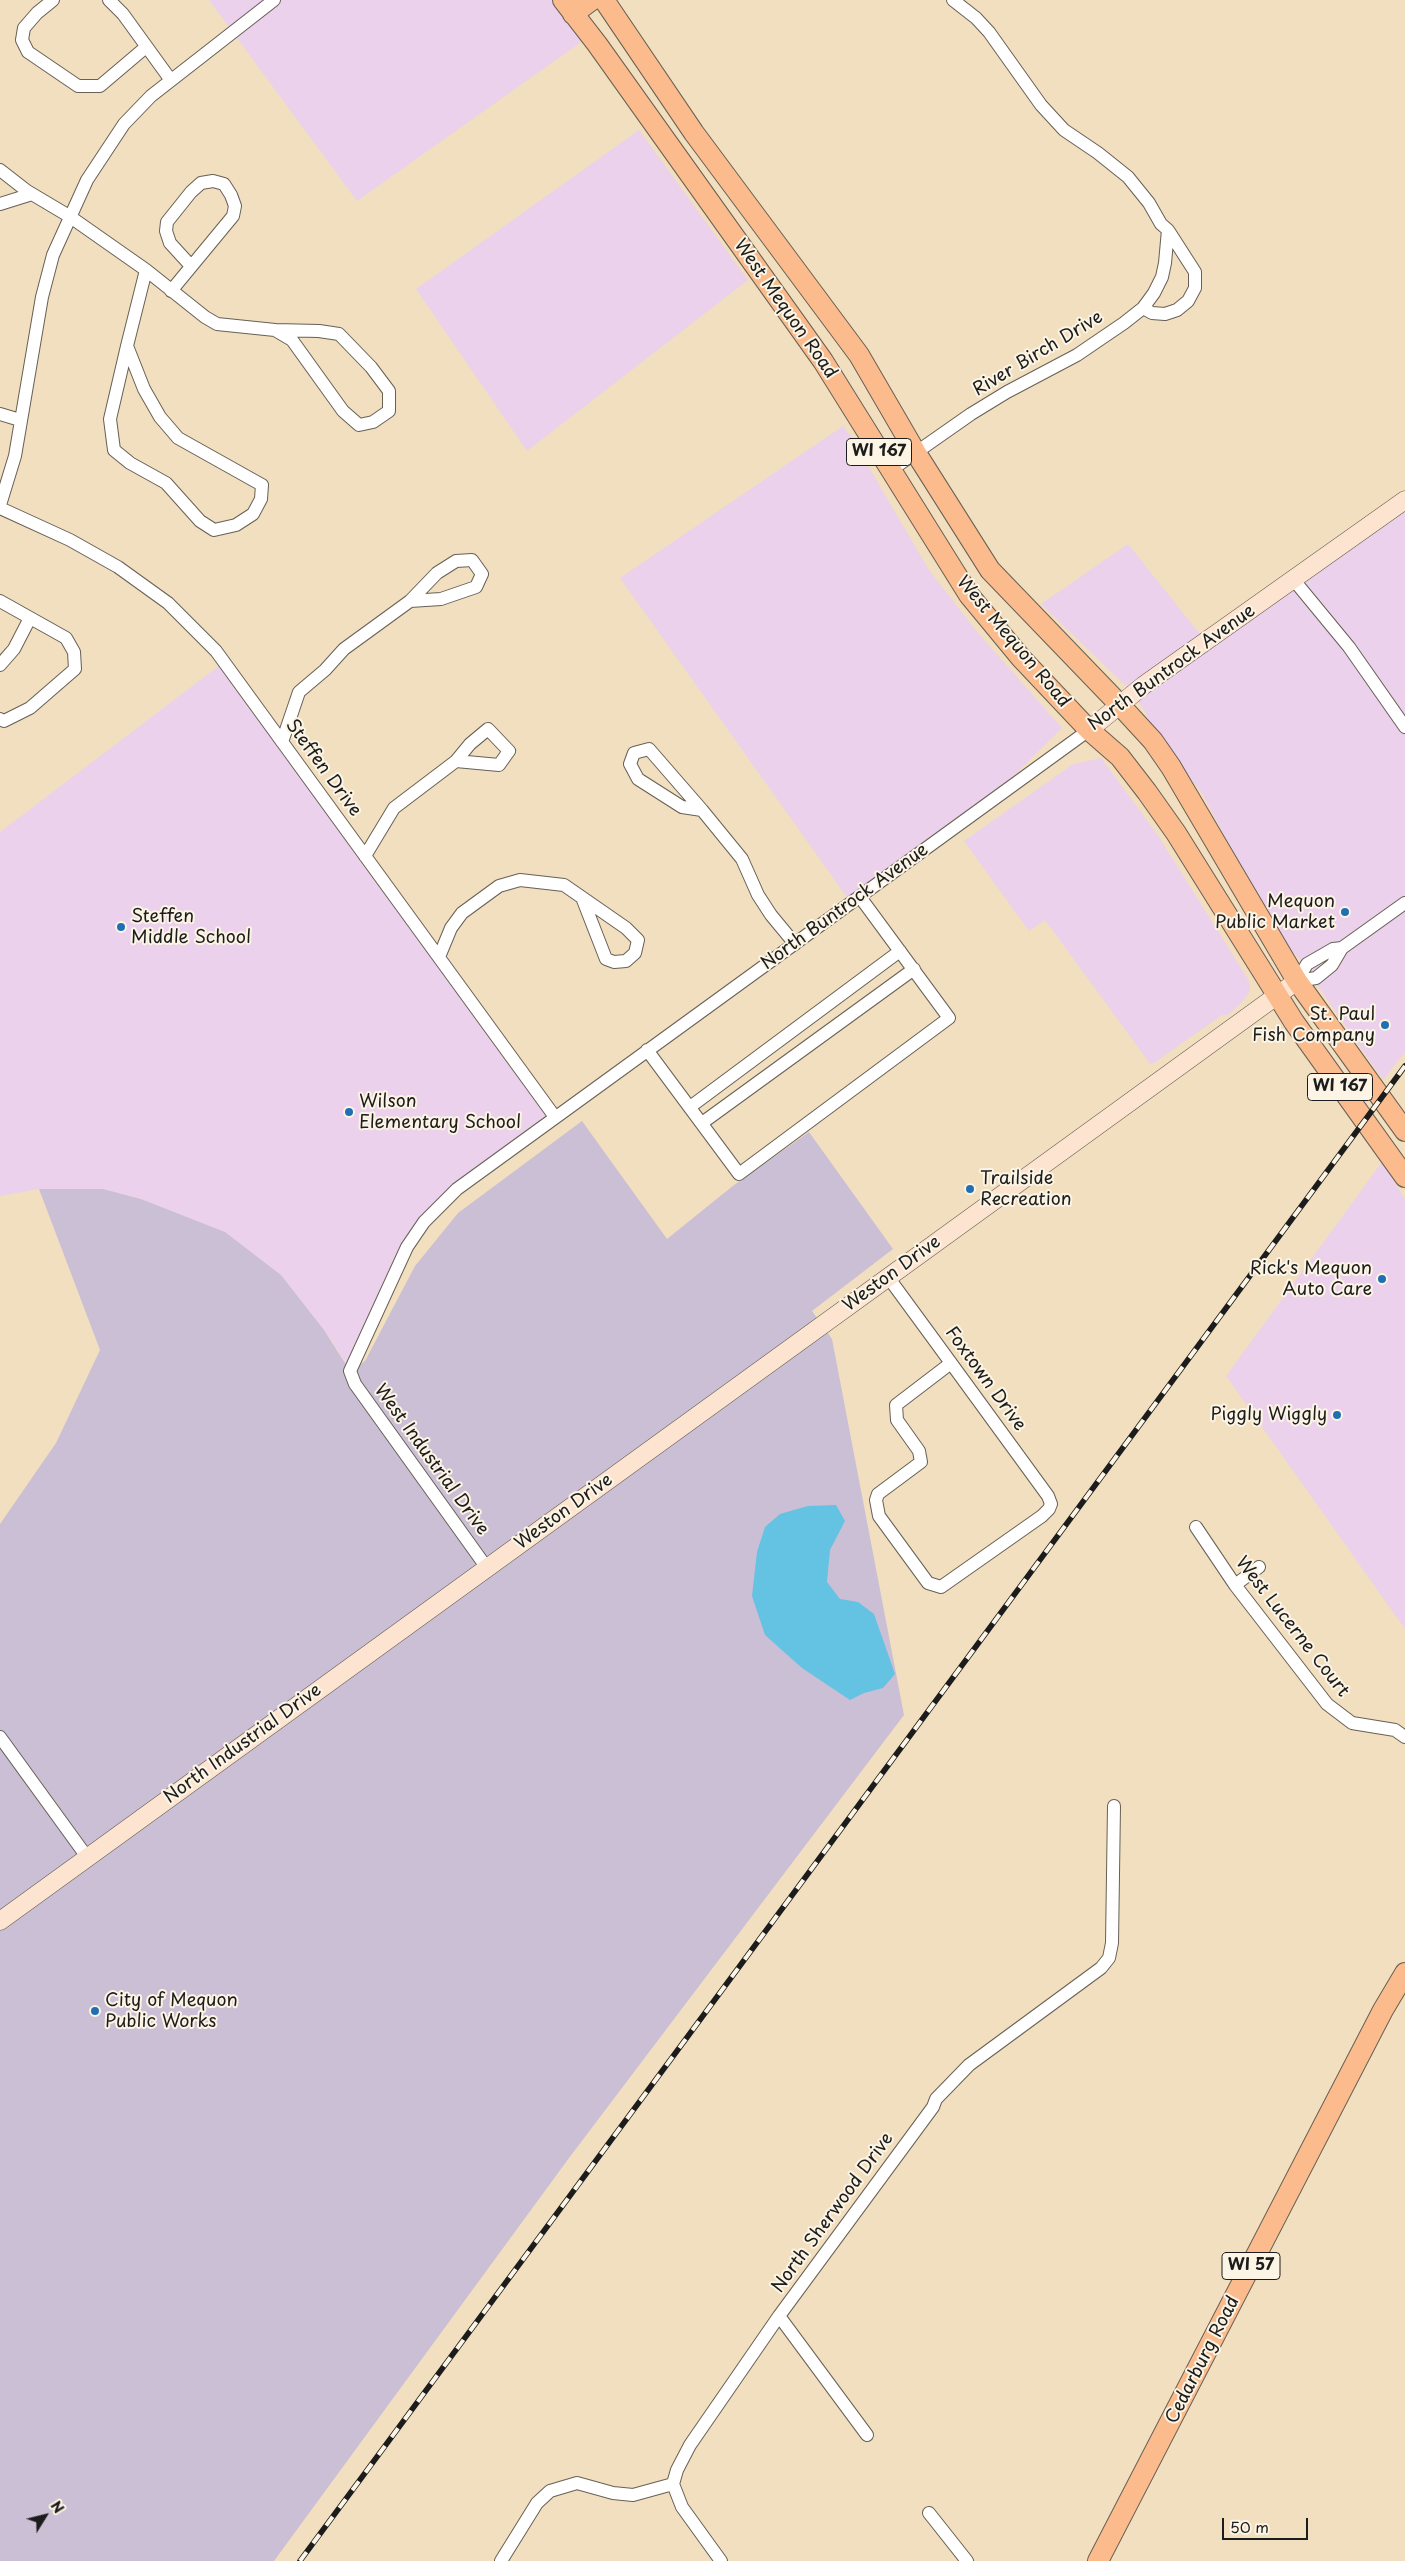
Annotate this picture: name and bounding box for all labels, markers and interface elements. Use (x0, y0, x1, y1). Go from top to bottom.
street label: West Mequon Road (729, 235, 841, 383)
street label: River Birch Drive (969, 307, 1107, 401)
road number: WI 167 (846, 438, 912, 466)
street label: West Mequon Road (952, 572, 1074, 712)
street label: North Buntrock Avenue (1084, 600, 1260, 736)
street label: Steffen Drive (280, 715, 366, 821)
street label: North Buntrock Avenue (757, 839, 933, 975)
place label: Mequon Public Market (1215, 891, 1335, 934)
place label: Steffen Middle School (131, 906, 251, 949)
marker: Mequon Public Market (1339, 906, 1351, 918)
marker: Steffen Middle School (115, 921, 127, 933)
place label: St. Paul Fish Company (1252, 1004, 1375, 1046)
marker: St. Paul Fish Company (1379, 1019, 1391, 1031)
road number: WI 167 (1308, 1074, 1372, 1100)
place label: Wilson Elementary School (359, 1091, 521, 1134)
marker: Wilson Elementary School (343, 1106, 355, 1118)
place label: Trailside Recreation (980, 1168, 1072, 1210)
marker: Trailside Recreation (964, 1183, 976, 1195)
street label: Weston Drive (839, 1231, 945, 1317)
place label: Rick's Mequon Auto Care (1250, 1258, 1372, 1300)
marker: Rick's Mequon Auto Care (1376, 1273, 1388, 1285)
street label: Foxtown Drive (940, 1323, 1030, 1435)
street label: West Industrial Drive (369, 1380, 493, 1540)
place label: Piggly Wiggly (1211, 1404, 1327, 1426)
marker: Piggly Wiggly (1331, 1409, 1343, 1421)
street label: Weston Drive (511, 1469, 617, 1555)
street label: West Lucerne Court (1230, 1552, 1354, 1702)
street label: North Industrial Drive (160, 1680, 326, 1808)
place label: City of Mequon Public Works (105, 1990, 238, 2032)
marker: City of Mequon Public Works (89, 2005, 101, 2017)
street label: North Sherwood Drive (768, 2129, 898, 2297)
road number: WI 57 (1222, 2252, 1280, 2280)
street label: Cedarburg Road (1162, 2293, 1244, 2427)
north arrow (20, 2491, 70, 2541)
text: N (46, 2496, 69, 2518)
scale bar (1225, 2508, 1311, 2540)
text: 50 m (1230, 2515, 1269, 2538)

